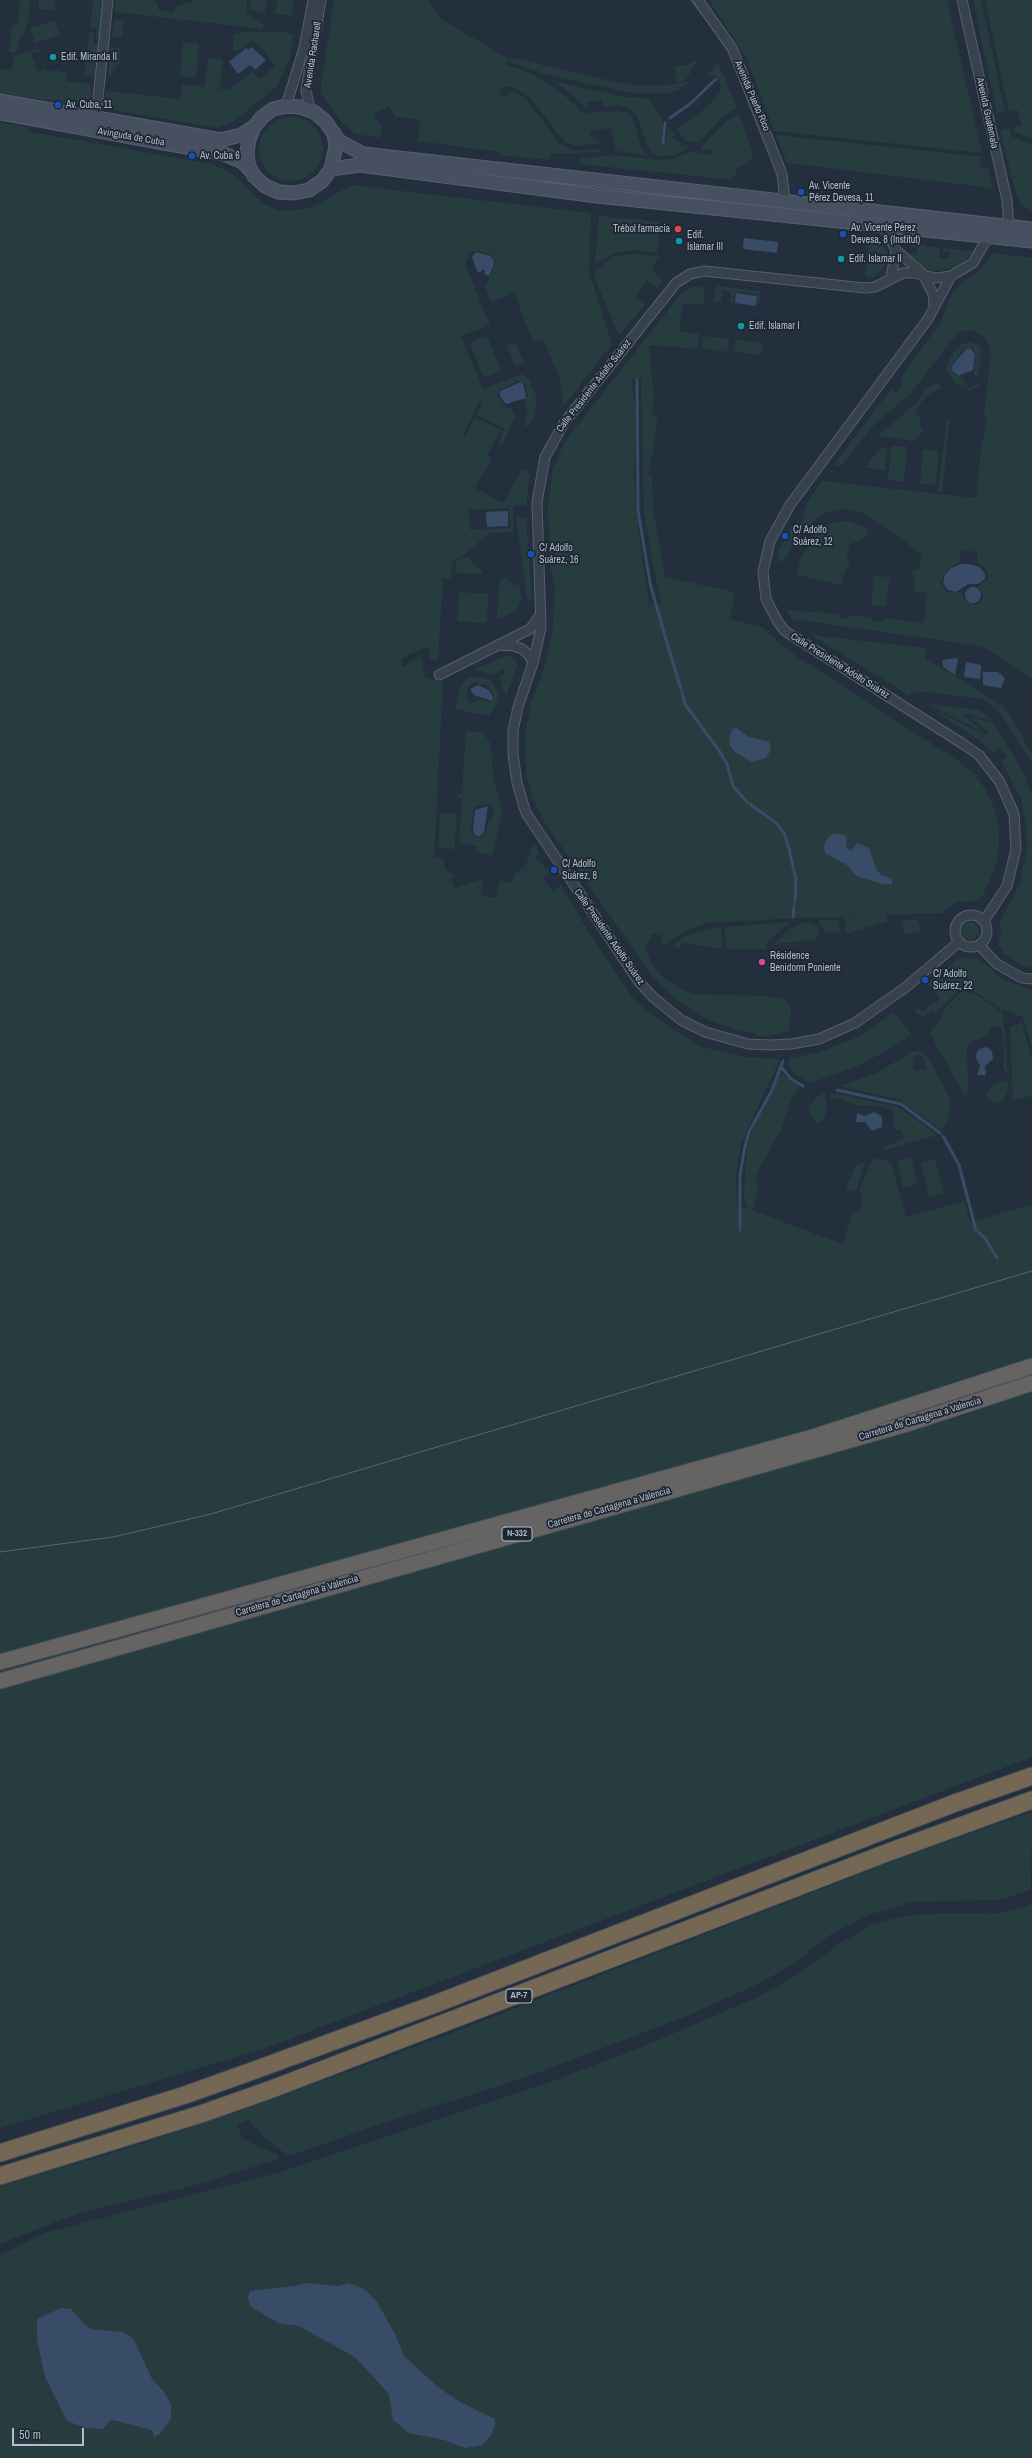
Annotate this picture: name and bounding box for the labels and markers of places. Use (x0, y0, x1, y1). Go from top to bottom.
place label: Edif. Miranda II (61, 51, 117, 63)
marker: Edif. Miranda II (48, 52, 58, 62)
place label: Av. Cuba, 11 (66, 99, 112, 111)
marker: Av. Cuba, 11 (53, 100, 63, 110)
place label: Av. Cuba 6 (200, 150, 240, 162)
marker: Av. Cuba 6 (187, 151, 197, 161)
place label: Av. Vicente Pérez Devesa, 11 (809, 180, 874, 204)
marker: Av. Vicente Pérez Devesa, 11 (796, 187, 806, 197)
place label: Av. Vicente Pérez Devesa, 8 (Institut) (851, 222, 920, 246)
place label: Trébol farmacia (613, 223, 670, 235)
marker: Trébol farmacia (673, 224, 683, 234)
place label: Edif. Islamar III (687, 229, 723, 252)
marker: Av. Vicente Pérez Devesa, 8 (Institut) (838, 229, 848, 239)
marker: Edif. Islamar III (674, 236, 684, 246)
place label: Edif. Islamar II (849, 253, 902, 265)
marker: Edif. Islamar II (836, 254, 846, 264)
place label: Edif. Islamar I (749, 320, 800, 332)
marker: Edif. Islamar I (736, 321, 746, 331)
place label: C/ Adolfo Suárez, 12 (793, 524, 833, 548)
marker: C/ Adolfo Suárez, 12 (780, 531, 790, 541)
place label: C/ Adolfo Suárez, 16 (539, 542, 579, 566)
marker: C/ Adolfo Suárez, 16 (526, 549, 536, 559)
place label: C/ Adolfo Suárez, 8 (562, 858, 597, 882)
marker: C/ Adolfo Suárez, 8 (549, 865, 559, 875)
place label: Résidence Benidorm Poniente (770, 950, 841, 974)
marker: Résidence Benidorm Poniente (757, 957, 767, 967)
place label: C/ Adolfo Suárez, 22 (933, 968, 973, 992)
marker: C/ Adolfo Suárez, 22 (920, 975, 930, 985)

